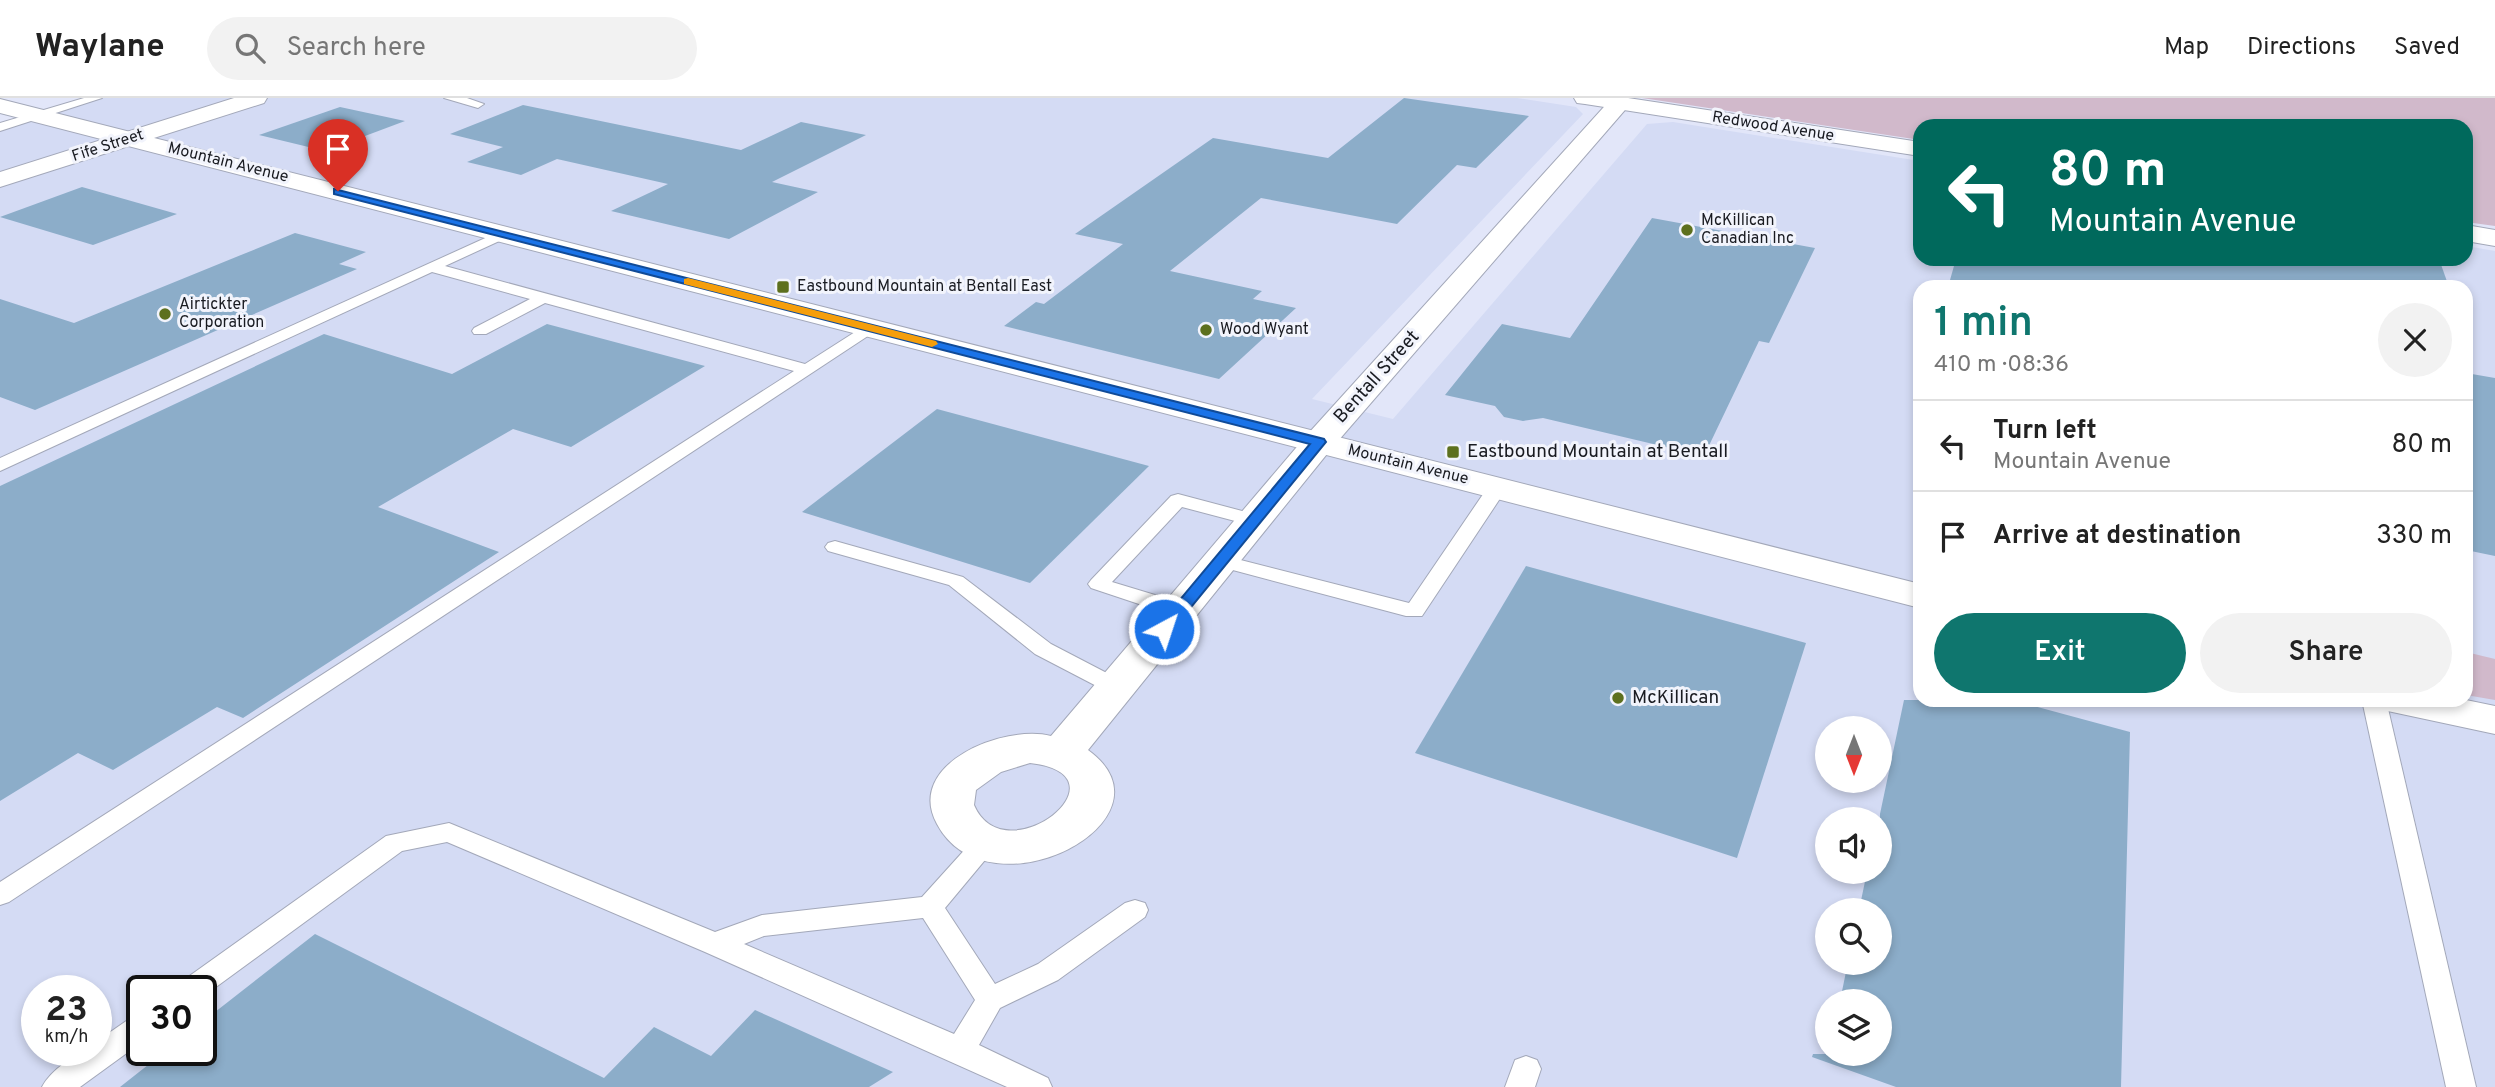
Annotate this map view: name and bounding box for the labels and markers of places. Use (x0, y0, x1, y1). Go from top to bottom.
pin (308, 119, 368, 191)
place label: McKillican Canadian Inc (1701, 211, 1794, 249)
marker: McKillican Canadian Inc (1679, 222, 1695, 238)
place label: Eastbound Mountain at Bentall East (797, 277, 1052, 297)
marker: Eastbound Mountain at Bentall East (775, 279, 791, 295)
place label: Airtickter Corporation (179, 295, 264, 333)
marker: Airtickter Corporation (157, 306, 173, 322)
place label: Wood Wyant (1220, 320, 1309, 340)
marker: Wood Wyant (1198, 322, 1214, 338)
place label: Eastbound Mountain at Bentall (1467, 440, 1728, 464)
marker: Eastbound Mountain at Bentall (1445, 444, 1461, 460)
place label: McKillican (1632, 686, 1719, 710)
marker: McKillican (1610, 690, 1626, 706)

